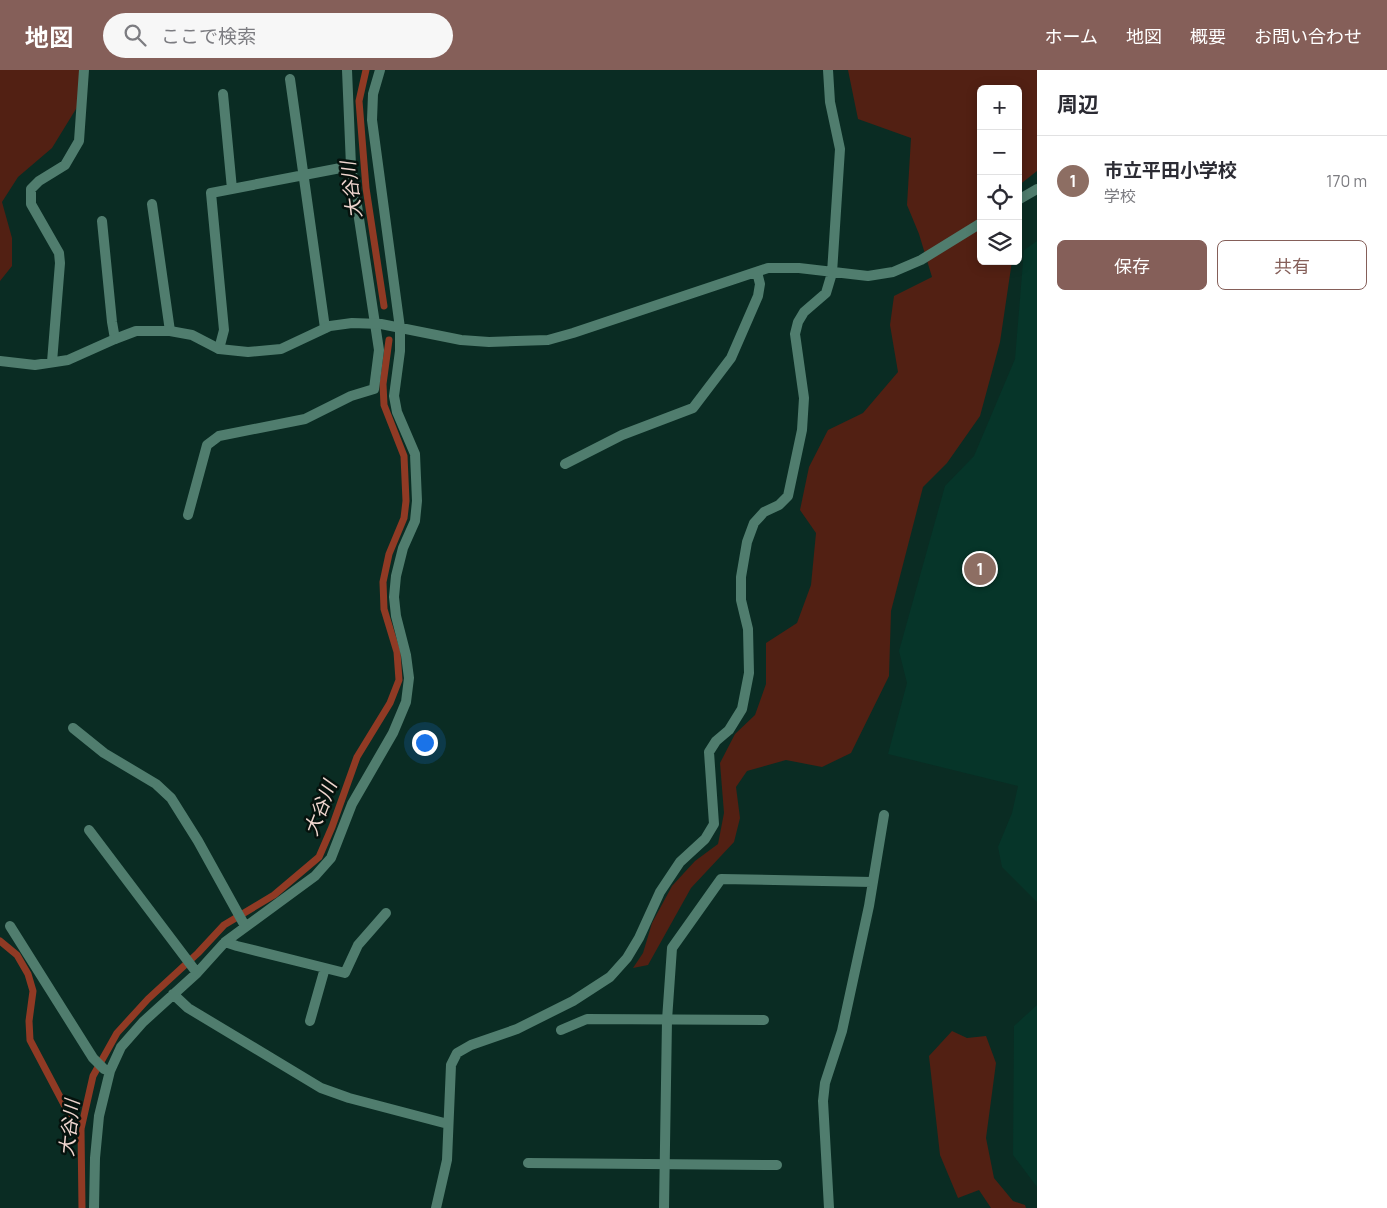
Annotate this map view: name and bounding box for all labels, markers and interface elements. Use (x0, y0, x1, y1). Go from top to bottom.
search box (103, 13, 453, 58)
text: 地図 (25, 20, 73, 53)
icon: search (121, 21, 149, 49)
text: ここで検索 (161, 23, 256, 49)
text: ホーム (1045, 24, 1098, 48)
text: 地図 (1126, 24, 1162, 48)
text: 概要 (1190, 24, 1226, 48)
text: お問い合わせ (1254, 24, 1362, 48)
map controls (977, 85, 1022, 265)
button: + (977, 85, 1022, 130)
text: 周辺 (1057, 90, 1099, 118)
button: − (977, 130, 1022, 175)
text: 市立平田小学校 (1104, 157, 1237, 183)
water label: 大谷川 (334, 158, 367, 220)
text: 1 (1069, 170, 1077, 192)
text: 170 m (1326, 170, 1367, 192)
button: locate (977, 175, 1022, 220)
text: 学校 (1104, 185, 1136, 207)
button: layers (977, 220, 1022, 265)
button: 保存 (1057, 240, 1207, 290)
button: 共有 (1217, 240, 1367, 290)
pin: 1 (964, 550, 996, 588)
your location (412, 730, 438, 756)
water label: 大谷川 (298, 775, 343, 839)
water label: 大谷川 (53, 1096, 85, 1158)

